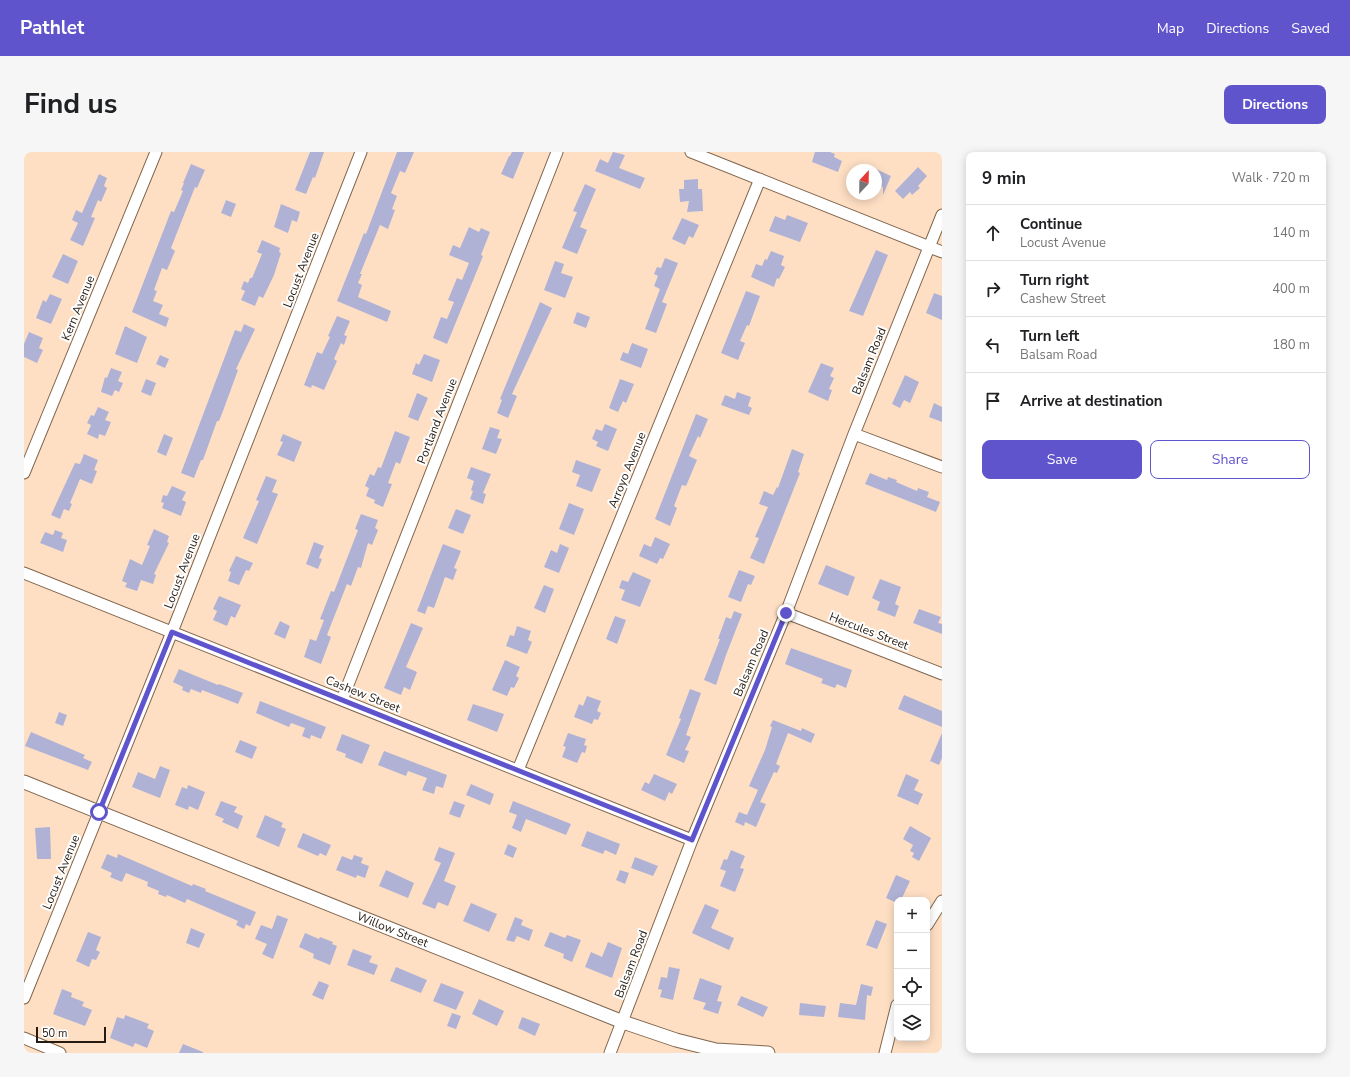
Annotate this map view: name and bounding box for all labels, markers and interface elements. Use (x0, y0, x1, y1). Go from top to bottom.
text: Pathlet (20, 15, 84, 41)
text: Map (1157, 19, 1184, 38)
text: Directions (1206, 19, 1269, 38)
text: Saved (1291, 19, 1330, 38)
text: Find us (24, 85, 118, 123)
button: Directions (1224, 85, 1326, 124)
north arrow (846, 164, 882, 200)
text: 9 min (982, 167, 1026, 190)
text: Walk · 720 m (1232, 169, 1310, 187)
text: Continue (1020, 214, 1082, 234)
icon: ahead (982, 222, 1004, 244)
text: 140 m (1272, 224, 1310, 242)
street label: Locust Avenue (279, 230, 323, 310)
text: Locust Avenue (1020, 234, 1106, 252)
text: Turn right (1020, 270, 1089, 290)
street label: Kern Avenue (58, 273, 98, 343)
icon: right (982, 278, 1004, 300)
text: 400 m (1272, 280, 1310, 298)
text: Cashew Street (1020, 290, 1106, 308)
street label: Balsam Road (848, 325, 890, 397)
text: Turn left (1020, 326, 1079, 346)
icon: left (982, 334, 1004, 356)
text: 180 m (1272, 336, 1310, 354)
text: Balsam Road (1020, 346, 1097, 364)
street label: Portland Avenue (413, 376, 461, 466)
icon: arrive (982, 390, 1004, 412)
text: Arrive at destination (1020, 391, 1163, 411)
street label: Arroyo Avenue (604, 430, 650, 510)
button: Save (982, 440, 1142, 479)
button: Share (1150, 440, 1310, 479)
street label: Locust Avenue (160, 531, 204, 611)
route end (777, 604, 795, 622)
street label: Hercules Street (827, 609, 912, 654)
street label: Balsam Road (730, 627, 772, 699)
street label: Cashew Street (323, 672, 403, 717)
route start (90, 803, 108, 821)
street label: Locust Avenue (39, 832, 83, 912)
map controls (894, 897, 930, 1041)
button: + (894, 897, 930, 933)
street label: Willow Street (354, 908, 431, 951)
street label: Balsam Road (611, 928, 651, 1000)
button: − (894, 933, 930, 969)
button: locate (894, 969, 930, 1005)
button: layers (894, 1005, 930, 1041)
scale bar (36, 1025, 106, 1044)
text: 50 m (42, 1026, 67, 1041)

